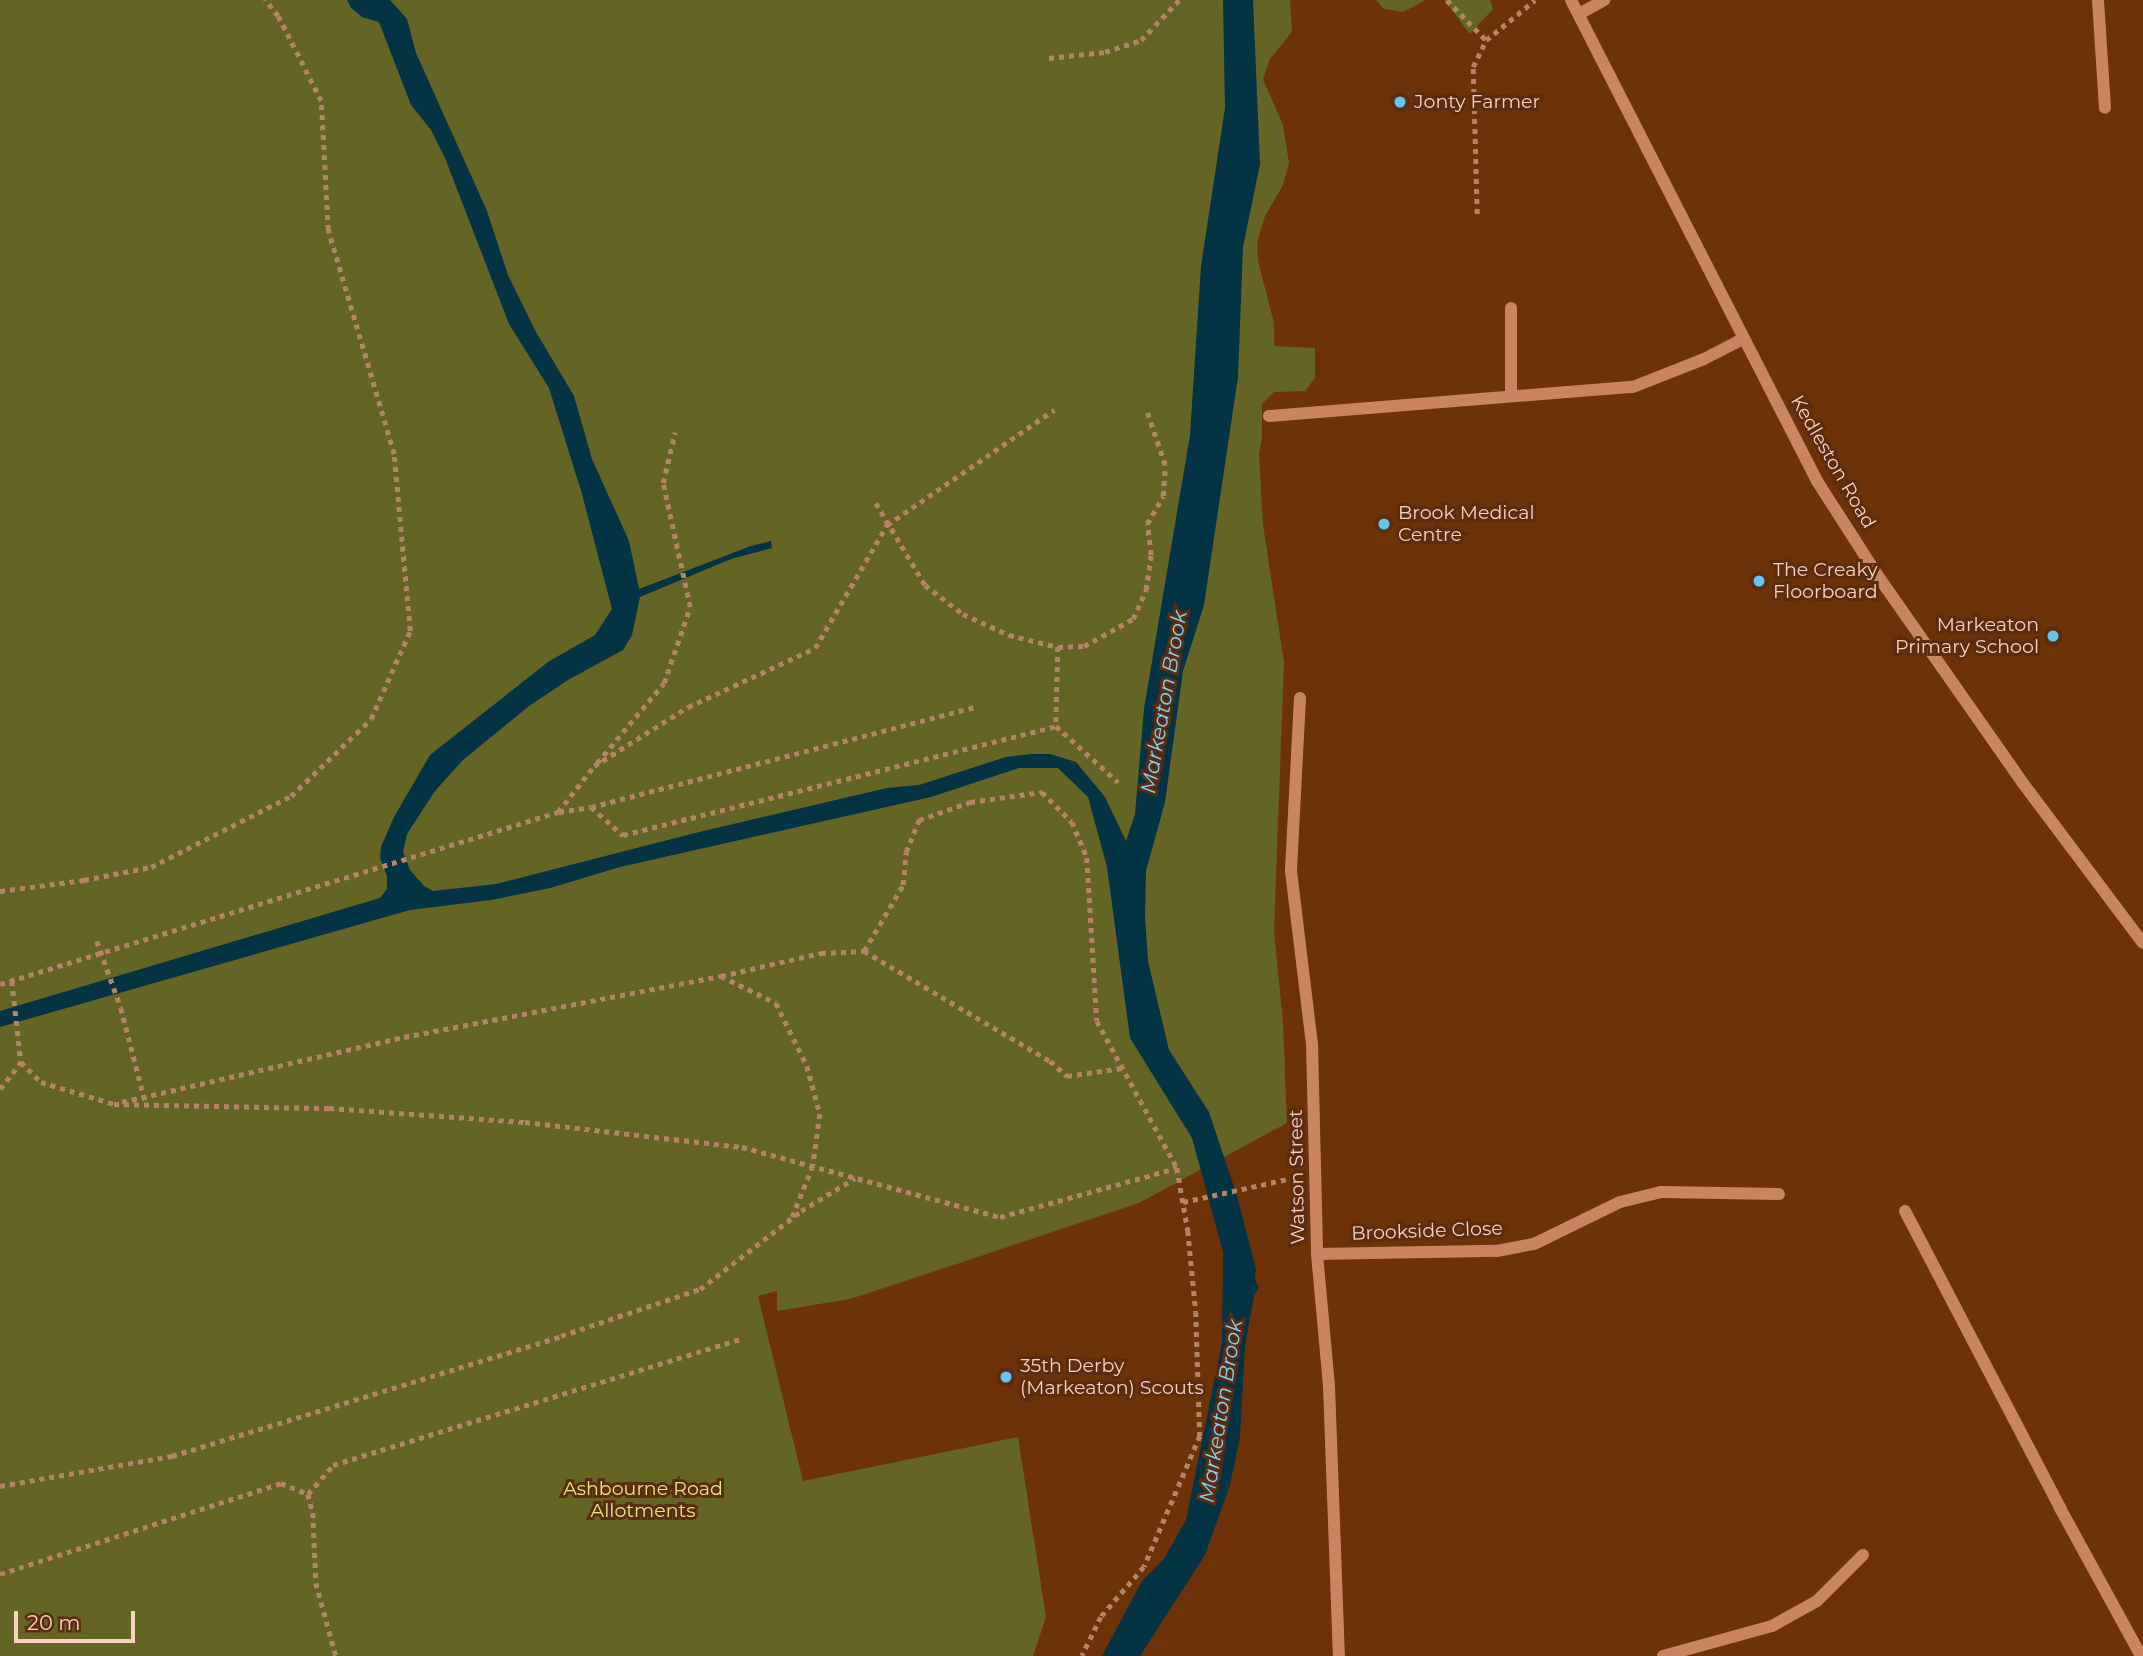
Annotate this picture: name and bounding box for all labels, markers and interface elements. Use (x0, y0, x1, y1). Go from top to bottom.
place label: Jonty Farmer (1414, 91, 1540, 113)
marker: Jonty Farmer (1392, 94, 1408, 110)
street label: Kedleston Road (1786, 391, 1880, 533)
place label: Brook Medical Centre (1398, 502, 1535, 546)
marker: Brook Medical Centre (1376, 516, 1392, 532)
place label: The Creaky Floorboard (1773, 559, 1878, 603)
marker: The Creaky Floorboard (1751, 573, 1767, 589)
water label: Markeaton Brook (1136, 609, 1192, 795)
place label: Markeaton Primary School (1895, 614, 2039, 658)
marker: Markeaton Primary School (2045, 628, 2061, 644)
street label: Watson Street (1284, 1109, 1310, 1245)
street label: Brookside Close (1351, 1217, 1503, 1245)
water label: Markeaton Brook (1194, 1318, 1248, 1504)
place label: 35th Derby (Markeaton) Scouts (1020, 1355, 1204, 1399)
marker: 35th Derby (Markeaton) Scouts (998, 1369, 1014, 1385)
park label: Ashbourne Road Allotments (563, 1478, 723, 1522)
scale bar (18, 1596, 138, 1640)
text: 20 m (27, 1610, 81, 1635)

